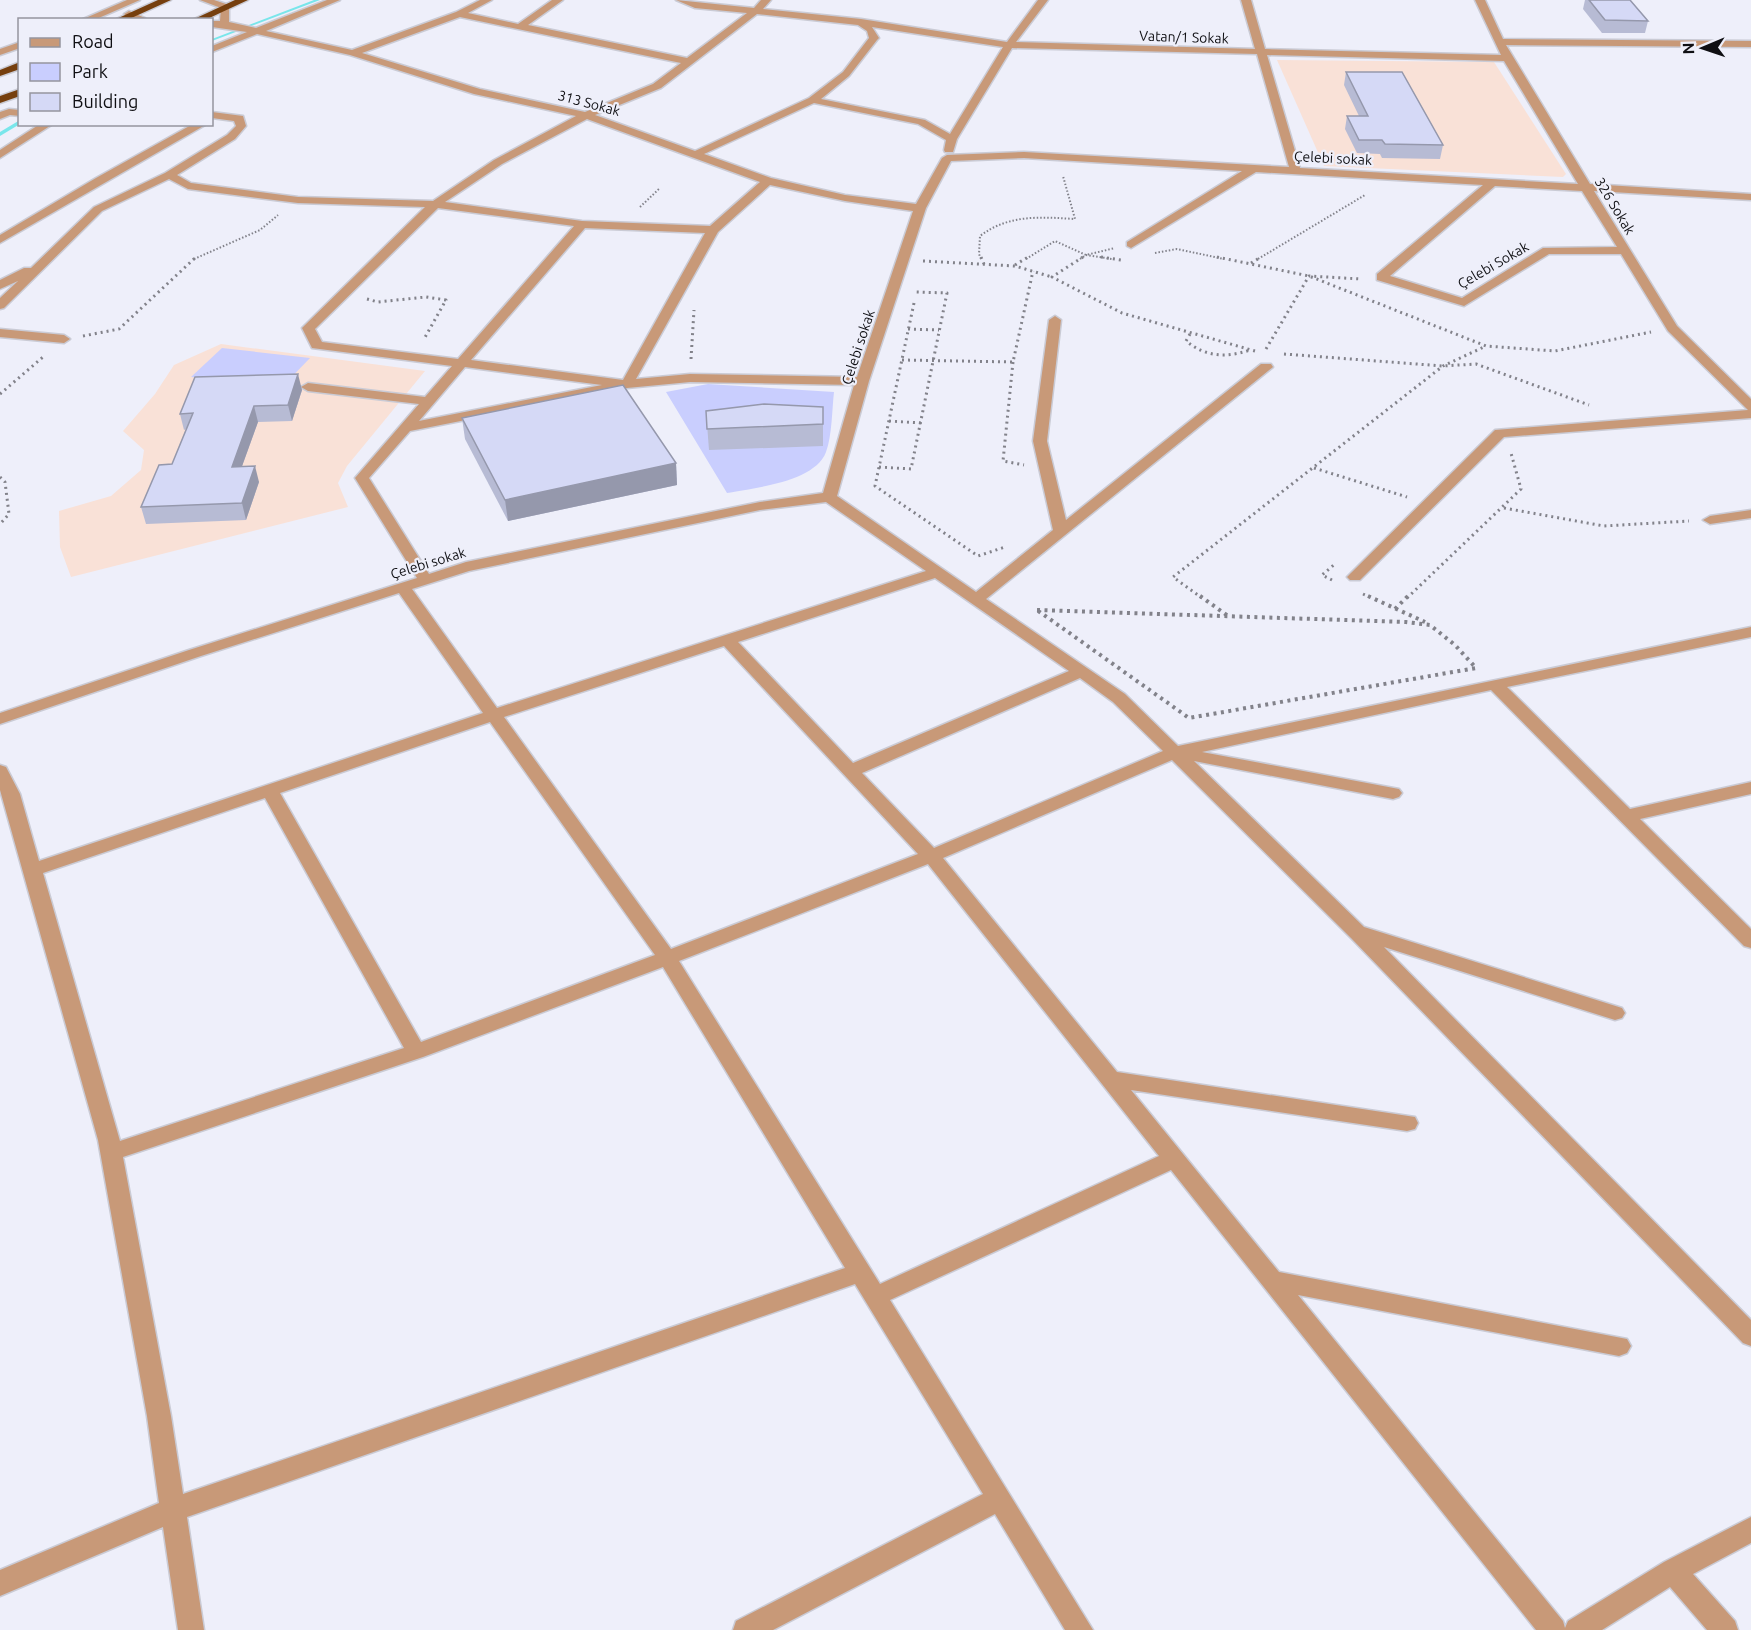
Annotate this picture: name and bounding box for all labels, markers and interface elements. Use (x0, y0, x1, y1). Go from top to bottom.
legend (18, 18, 213, 126)
north arrow (1673, 18, 1733, 78)
street label: Vatan/1 Sokak (1139, 27, 1229, 47)
text: Road (72, 31, 114, 51)
text: N (1679, 42, 1697, 55)
text: Park (72, 61, 108, 81)
street label: 313 Sokak (556, 87, 622, 119)
text: Building (72, 91, 138, 111)
street label: Çelebi sokak (1294, 148, 1372, 168)
street label: 326 Sokak (1592, 175, 1638, 237)
street label: Çelebi Sokak (1455, 238, 1531, 292)
street label: Çelebi sokak (838, 307, 878, 387)
street label: Çelebi sokak (388, 544, 468, 582)

